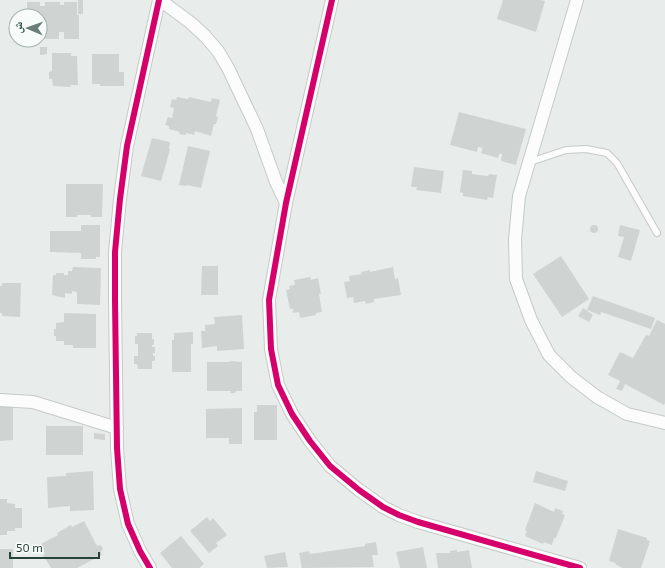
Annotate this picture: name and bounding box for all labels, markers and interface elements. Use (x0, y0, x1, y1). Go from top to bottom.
north arrow (8, 8, 48, 48)
text: ش (11, 21, 26, 34)
scale bar (10, 534, 99, 560)
text: 50 m (16, 540, 43, 554)

